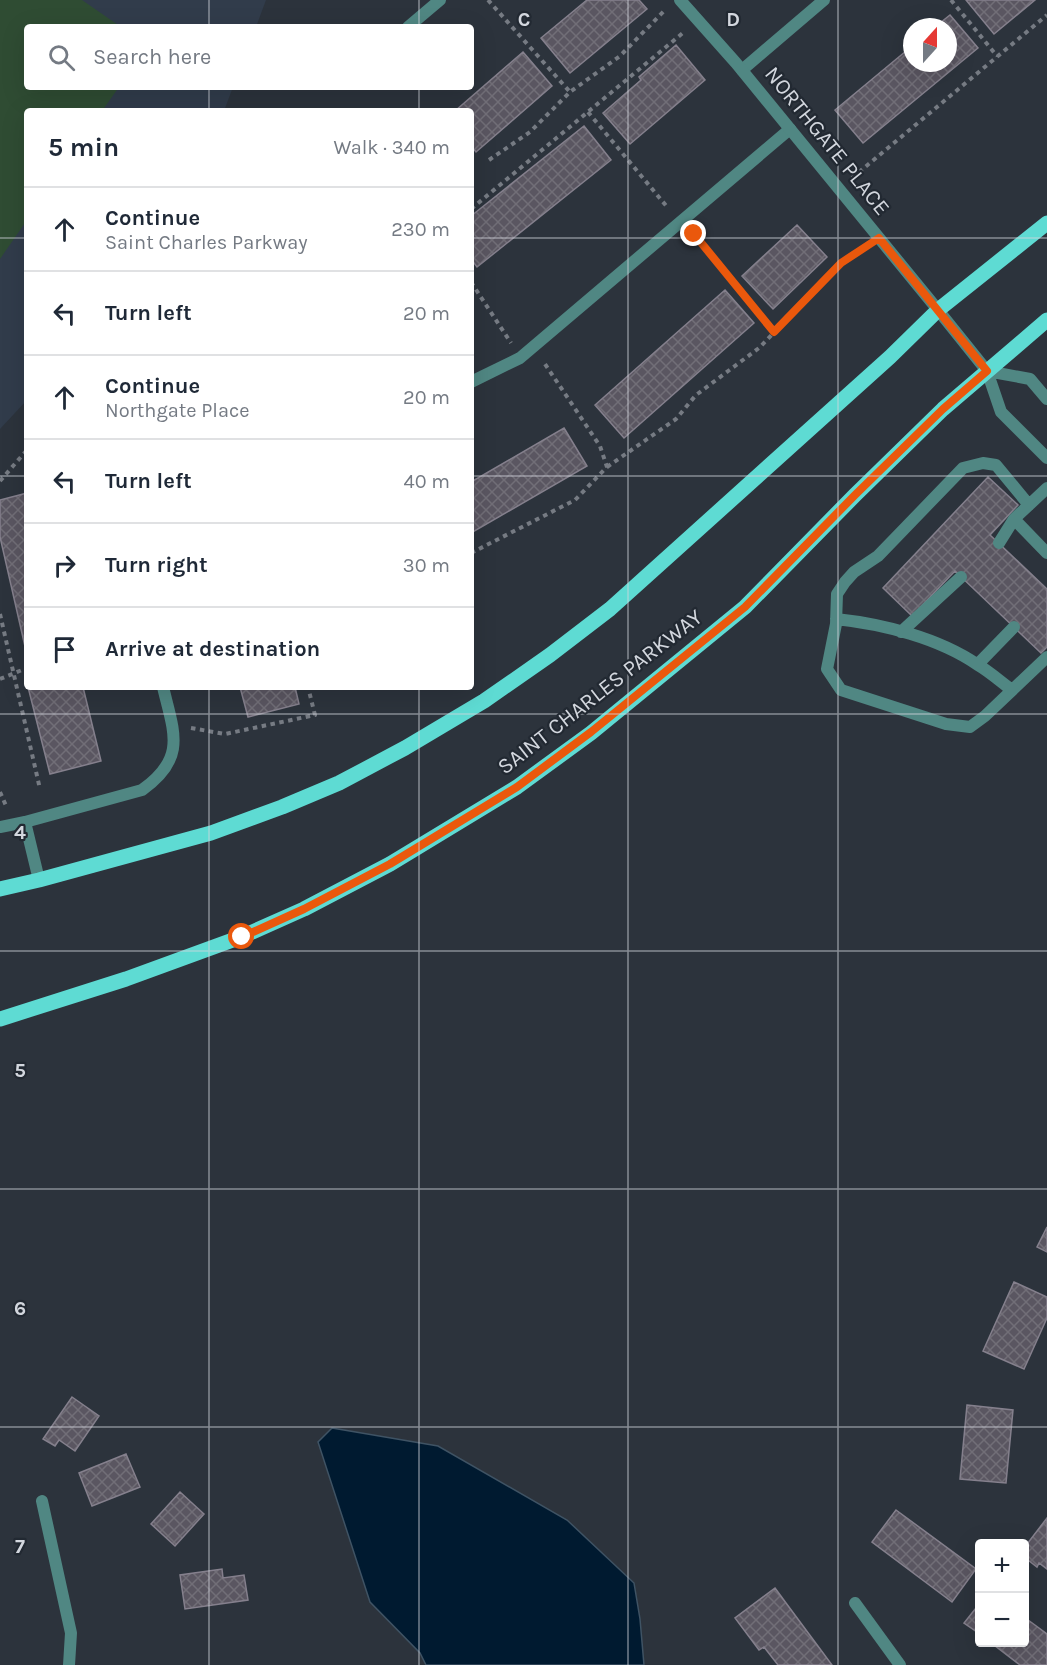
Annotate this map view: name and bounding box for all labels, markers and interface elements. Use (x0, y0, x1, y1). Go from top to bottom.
text: C (518, 8, 530, 31)
text: D (726, 8, 740, 31)
north arrow (903, 18, 957, 72)
search box (24, 24, 474, 90)
icon: search (45, 41, 78, 74)
text: Search here (93, 44, 211, 70)
street label: NORTHGATE PLACE (759, 61, 895, 221)
text: 5 min (48, 132, 119, 163)
text: Walk · 340 m (334, 136, 450, 159)
text: Continue (105, 205, 200, 231)
icon: ahead (48, 213, 81, 246)
text: 230 m (391, 218, 450, 241)
route end (680, 220, 706, 246)
text: Saint Charles Parkway (105, 231, 308, 254)
icon: left (48, 297, 81, 330)
text: Turn left (105, 300, 192, 326)
text: 20 m (403, 302, 450, 325)
text: Continue (105, 373, 200, 399)
icon: ahead (48, 381, 81, 414)
text: 20 m (403, 386, 450, 409)
text: Northgate Place (105, 399, 250, 422)
icon: left (48, 465, 81, 498)
text: Turn left (105, 468, 192, 494)
text: 40 m (404, 470, 450, 493)
icon: right (48, 549, 81, 582)
text: Turn right (105, 552, 208, 578)
text: 30 m (403, 554, 450, 577)
street label: SAINT CHARLES PARKWAY (492, 604, 708, 780)
icon: arrive (48, 633, 81, 666)
text: Arrive at destination (105, 636, 320, 662)
text: 4 (14, 821, 26, 844)
route start (228, 923, 254, 949)
text: 5 (14, 1059, 26, 1082)
text: 6 (14, 1297, 26, 1320)
text: 7 (15, 1535, 25, 1558)
map controls (975, 1539, 1029, 1647)
button: + (975, 1539, 1029, 1593)
button: − (975, 1593, 1029, 1647)

